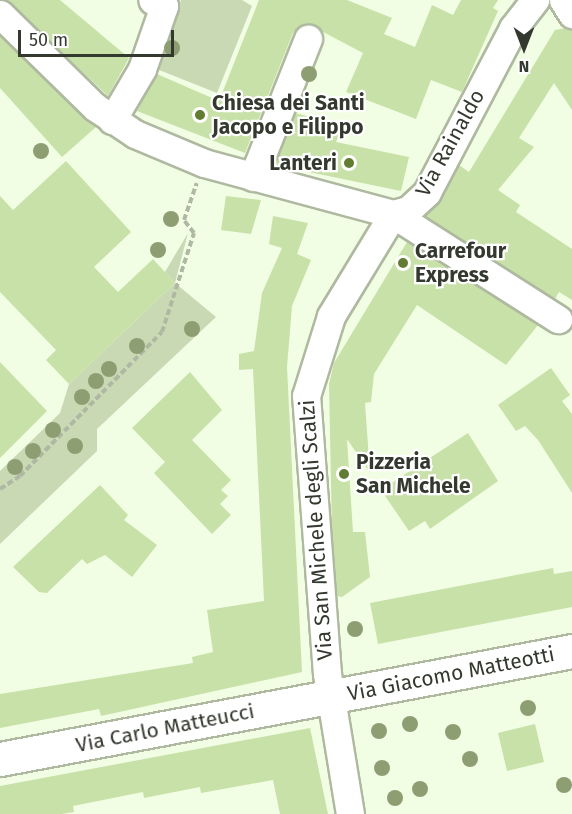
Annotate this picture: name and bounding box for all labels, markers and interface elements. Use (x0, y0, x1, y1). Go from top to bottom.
scale bar (21, 18, 177, 56)
north arrow (494, 18, 554, 78)
text: 50 m (29, 29, 68, 51)
text: N (519, 57, 529, 76)
street label: Via Rainaldo (410, 85, 490, 201)
place label: Chiesa dei Santi Jacopo e Filippo (212, 90, 365, 140)
marker: Chiesa dei Santi Jacopo e Filippo (193, 108, 207, 122)
place label: Lanteri (269, 150, 337, 176)
marker: Lanteri (342, 156, 356, 170)
place label: Carrefour Express (415, 238, 506, 288)
marker: Carrefour Express (396, 256, 410, 270)
street label: Via San Michele degli Scalzi (294, 399, 338, 661)
place label: Pizzeria San Michele (356, 449, 471, 499)
marker: Pizzeria San Michele (337, 467, 351, 481)
street label: Via Giacomo Matteotti (345, 642, 557, 706)
street label: Via Carlo Matteucci (74, 698, 256, 758)

